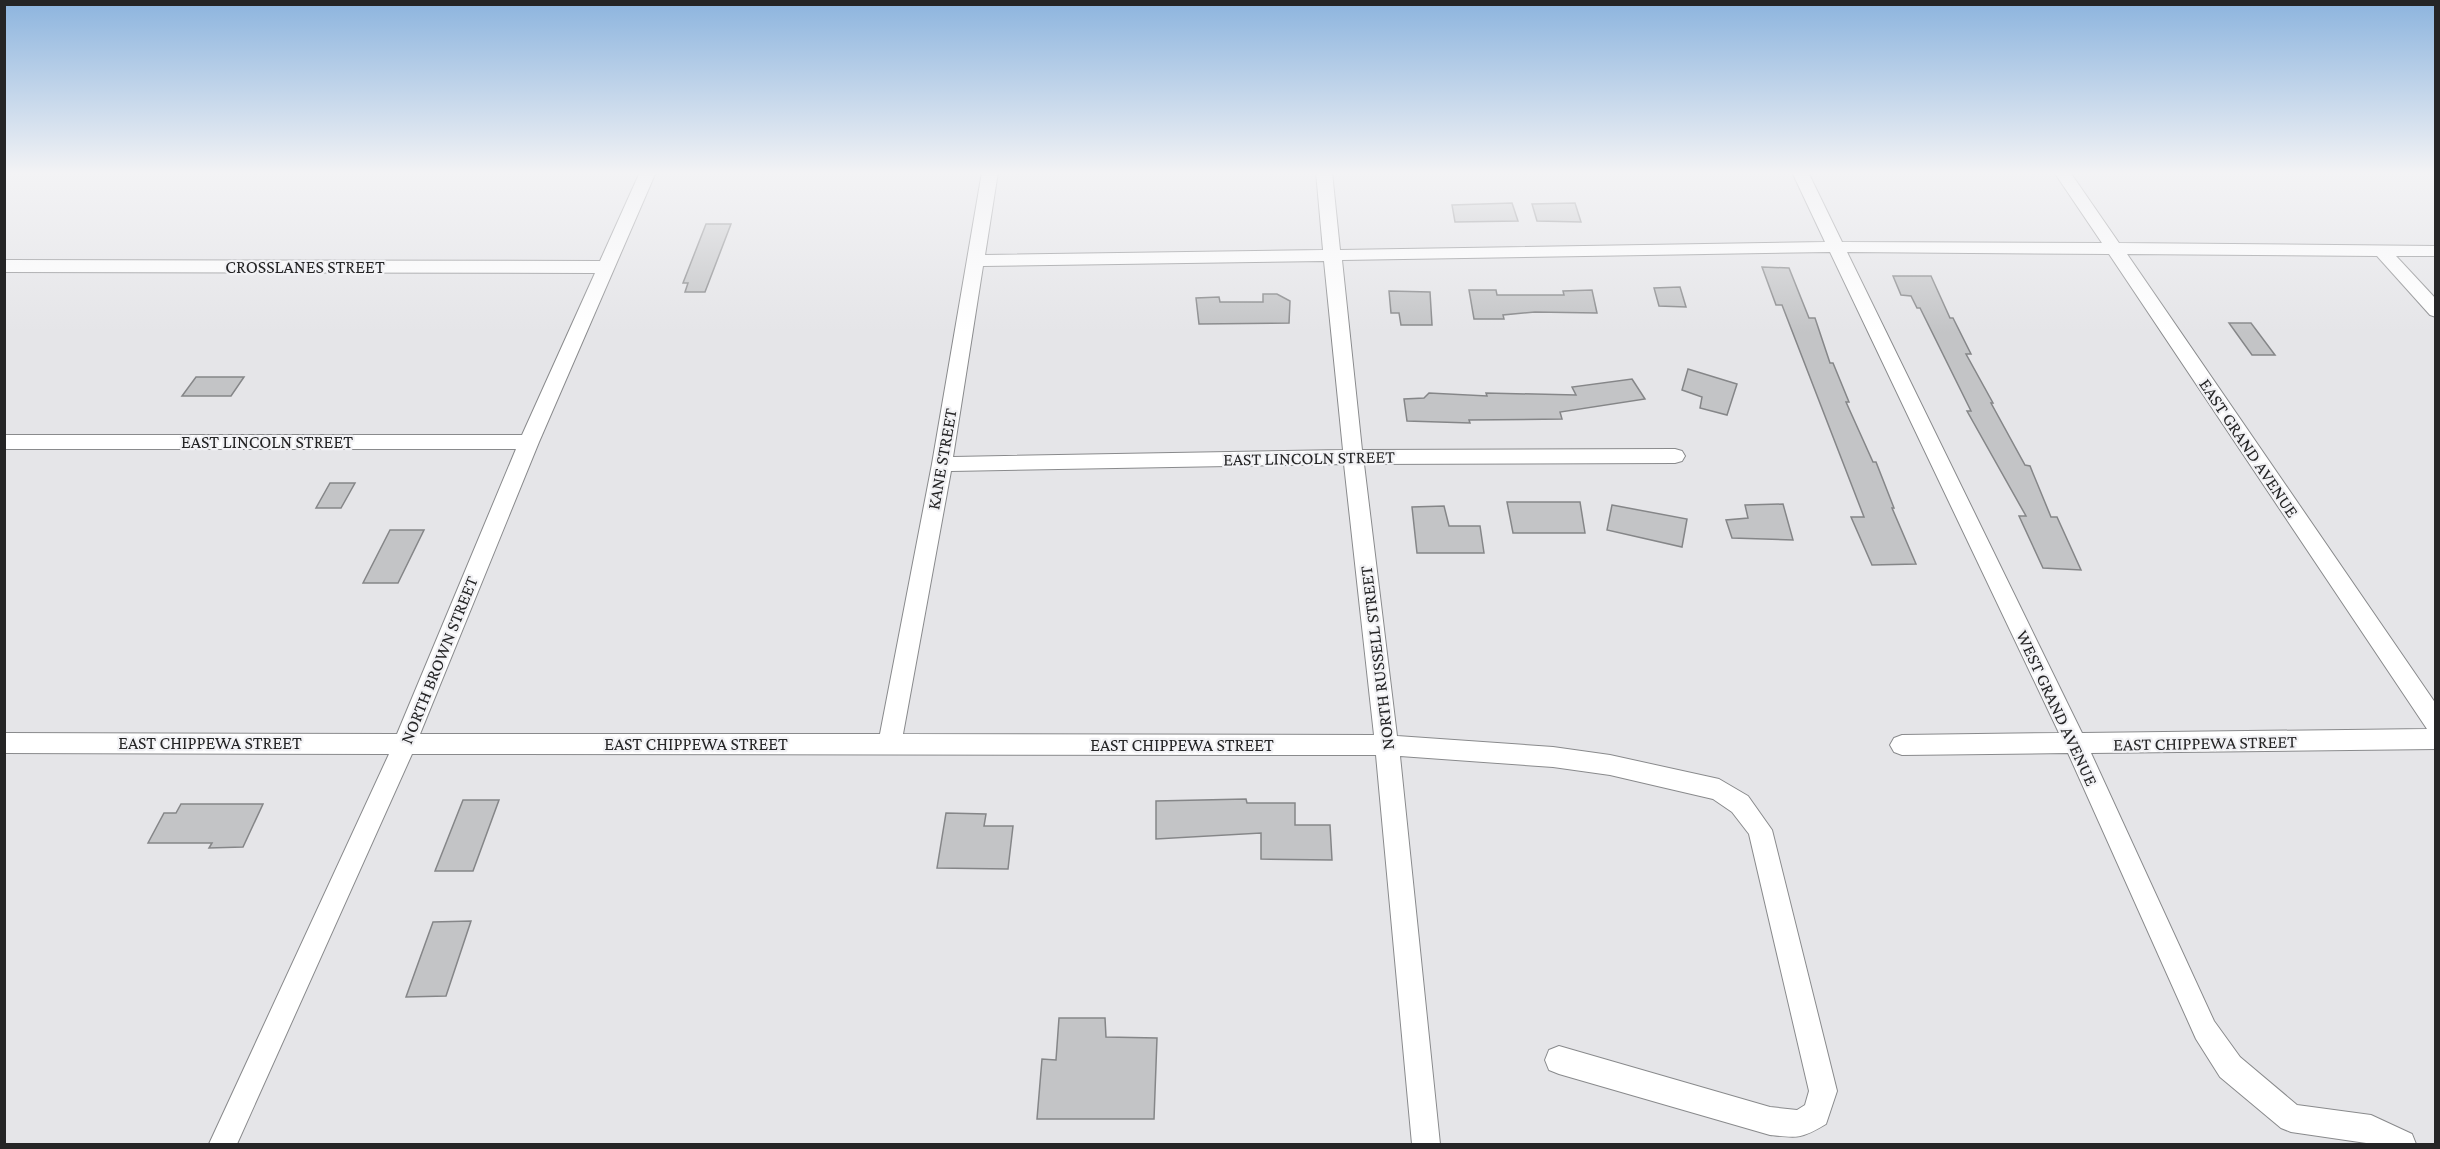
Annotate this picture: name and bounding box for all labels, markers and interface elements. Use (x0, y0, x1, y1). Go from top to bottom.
street label: CROSSLANES STREET (225, 257, 385, 277)
street label: EAST GRAND AVENUE (2195, 375, 2303, 521)
street label: KANE STREET (923, 407, 961, 511)
street label: EAST LINCOLN STREET (181, 432, 353, 452)
street label: EAST LINCOLN STREET (1223, 446, 1395, 469)
street label: NORTH RUSSELL STREET (1356, 565, 1398, 751)
street label: NORTH BROWN STREET (396, 573, 482, 747)
street label: WEST GRAND AVENUE (2012, 627, 2102, 789)
street label: EAST CHIPPEWA STREET (2113, 731, 2297, 755)
street label: EAST CHIPPEWA STREET (118, 733, 302, 753)
street label: EAST CHIPPEWA STREET (604, 734, 788, 754)
street label: EAST CHIPPEWA STREET (1090, 735, 1274, 755)

